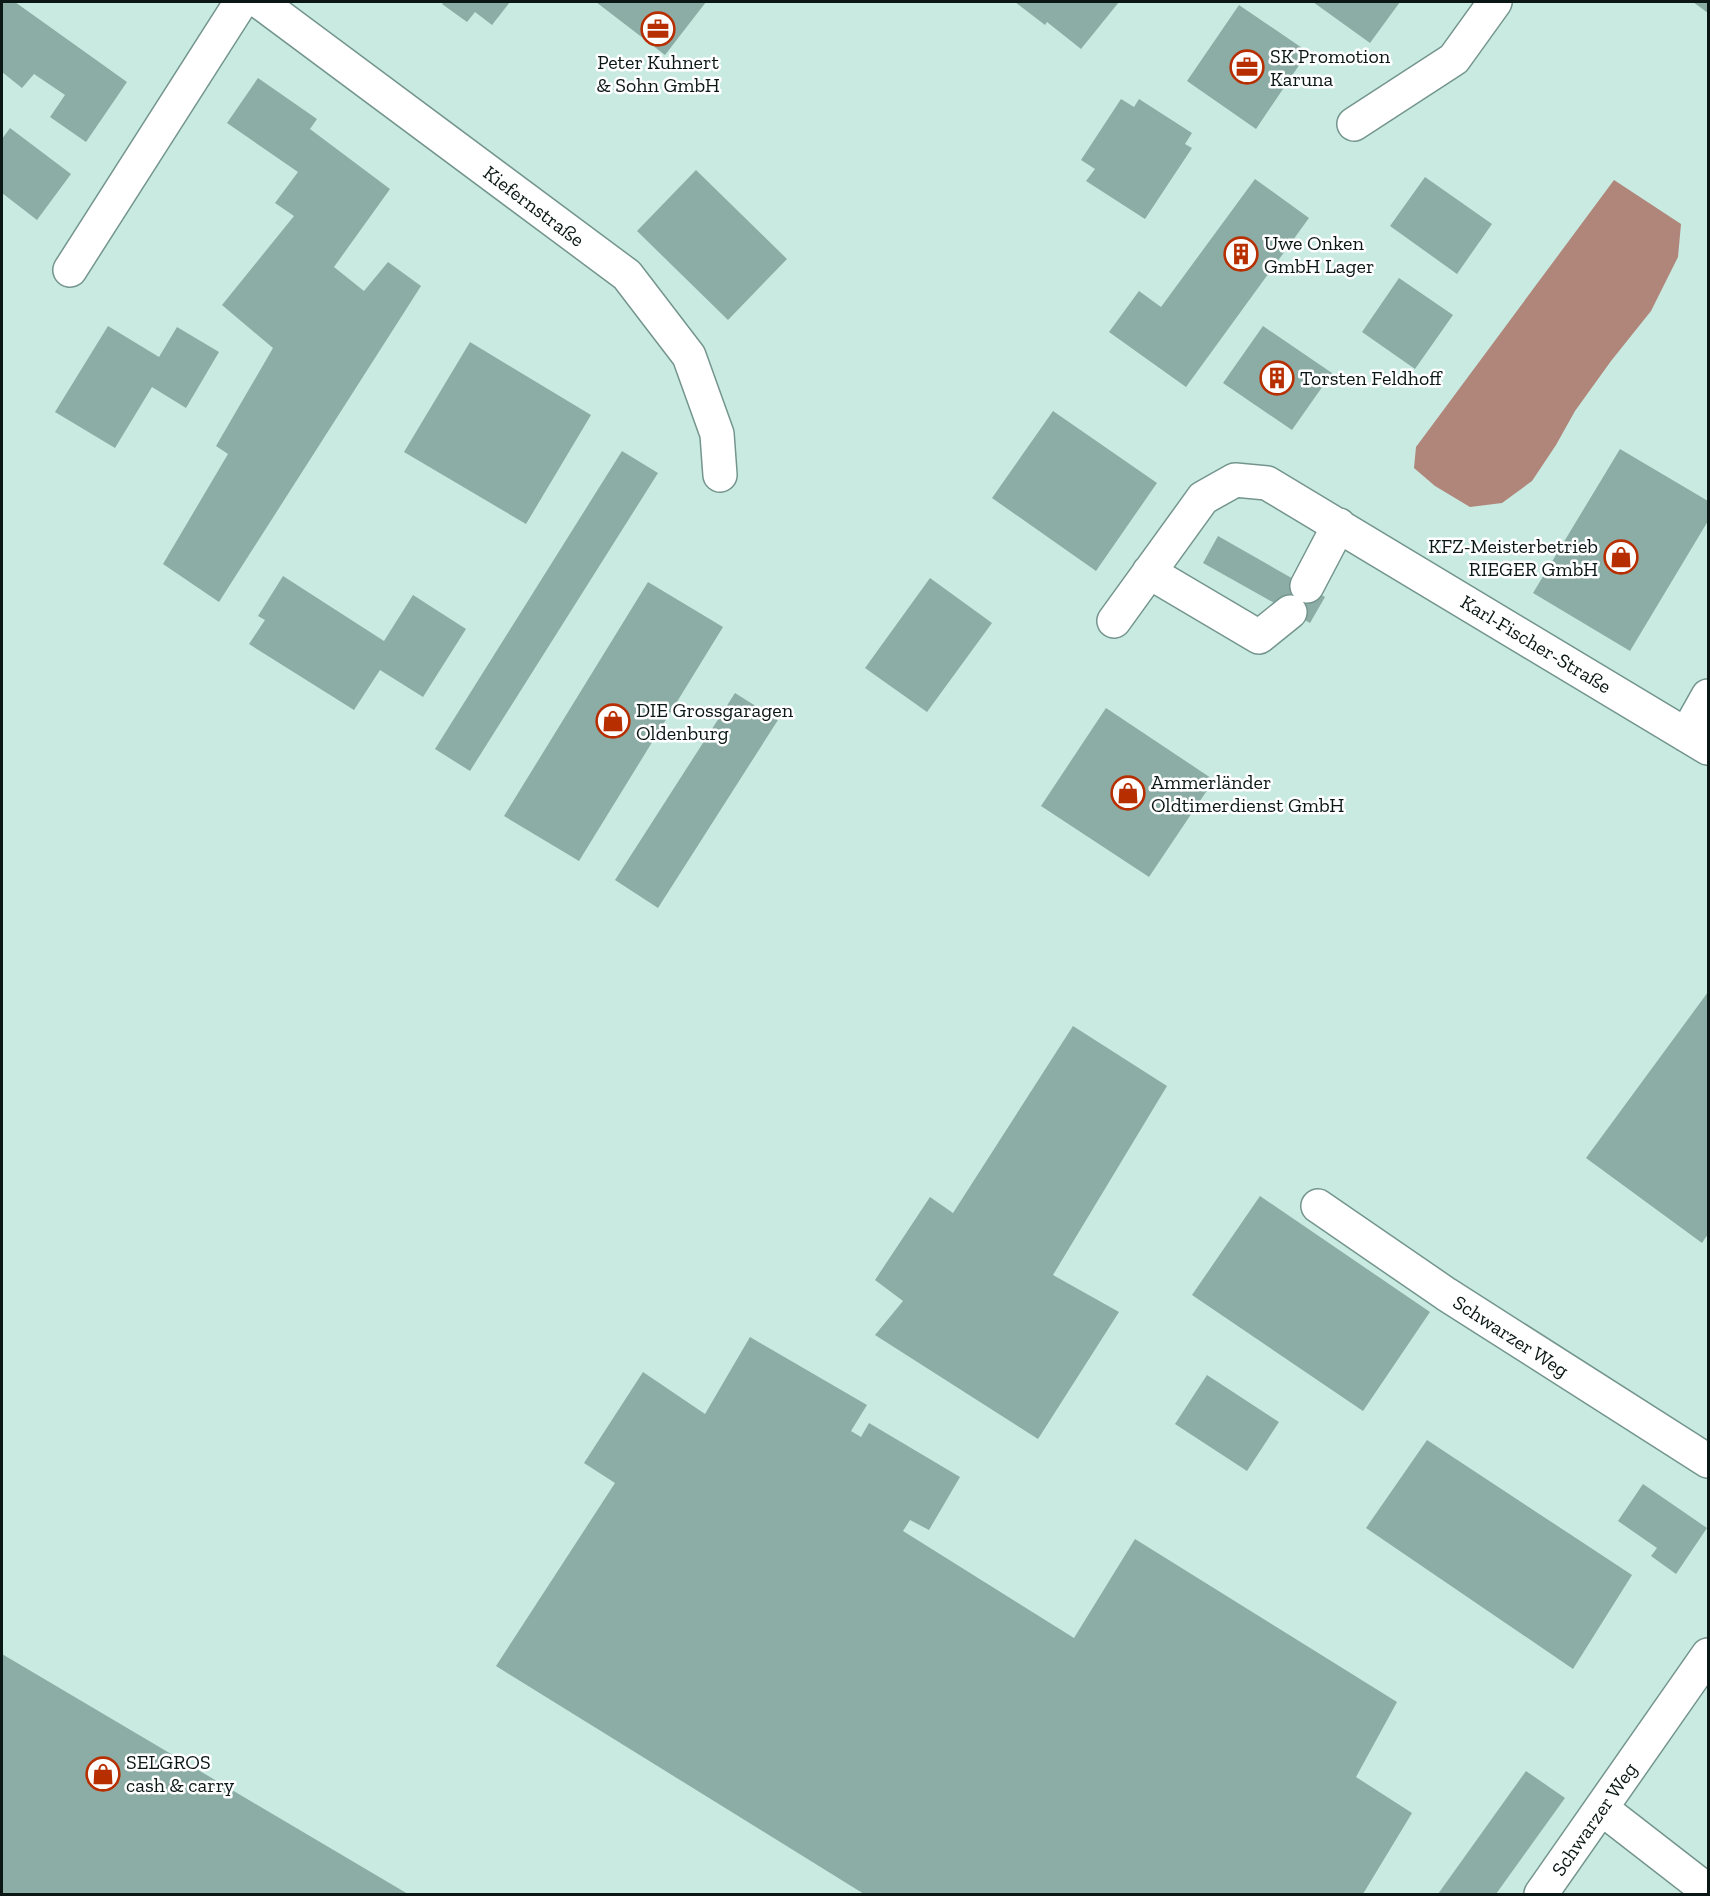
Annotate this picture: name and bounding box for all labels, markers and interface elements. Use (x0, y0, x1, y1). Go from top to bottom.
office icon: Peter Kuhnert & Sohn GmbH (640, 11, 676, 47)
place label: SK Promotion Karuna (1270, 44, 1391, 91)
office icon: SK Promotion Karuna (1229, 49, 1265, 85)
place label: Peter Kuhnert & Sohn GmbH (596, 50, 720, 97)
street label: Kiefernstraße (479, 160, 589, 252)
place label: Uwe Onken GmbH Lager (1264, 231, 1374, 278)
building icon: Uwe Onken GmbH Lager (1223, 236, 1259, 272)
building icon: Torsten Feldhoff (1259, 360, 1295, 396)
place label: Torsten Feldhoff (1300, 366, 1443, 390)
place label: KFZ-Meisterbetrieb RIEGER GmbH (1428, 534, 1598, 581)
shop icon: KFZ-Meisterbetrieb RIEGER GmbH (1603, 539, 1639, 575)
street label: Karl-Fischer-Straße (1456, 590, 1616, 698)
place label: DIE Grossgaragen Oldenburg (636, 698, 794, 745)
shop icon: DIE Grossgaragen Oldenburg (595, 703, 631, 739)
place label: Ammerländer Oldtimerdienst GmbH (1151, 770, 1344, 817)
shop icon: Ammerländer Oldtimerdienst GmbH (1110, 775, 1146, 811)
street label: Schwarzer Weg (1449, 1290, 1573, 1382)
place label: SELGROS cash & carry (126, 1750, 235, 1797)
shop icon: SELGROS cash & carry (85, 1756, 121, 1792)
street label: Schwarzer Weg (1546, 1758, 1642, 1880)

